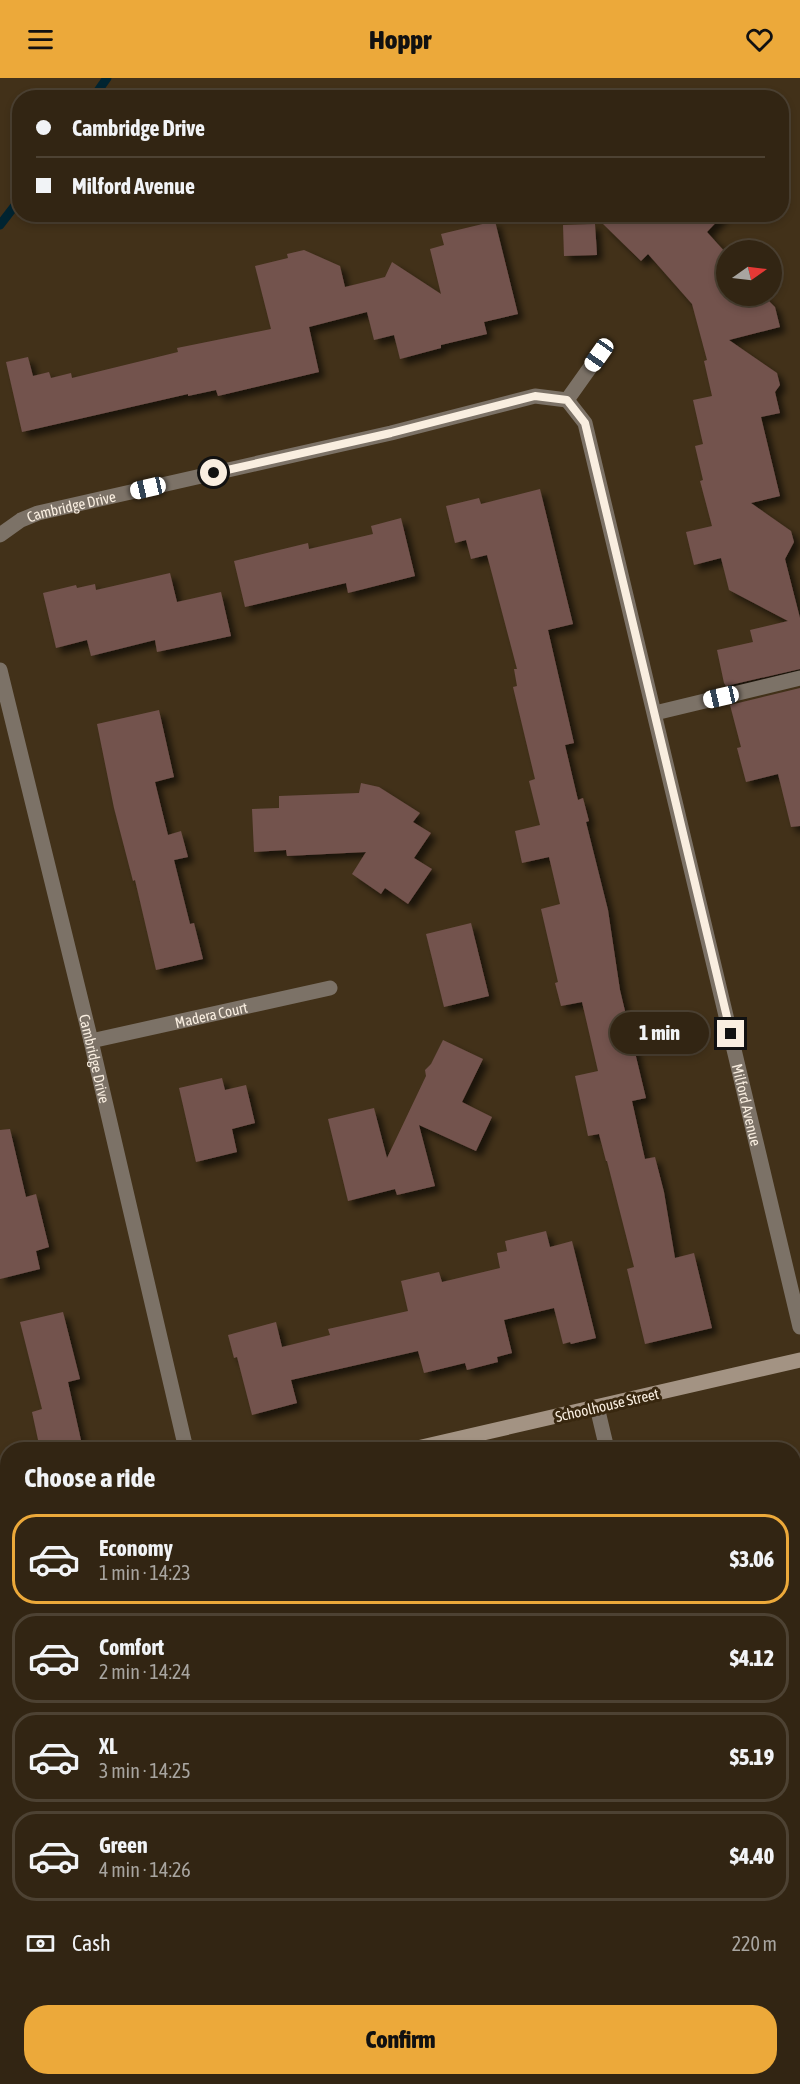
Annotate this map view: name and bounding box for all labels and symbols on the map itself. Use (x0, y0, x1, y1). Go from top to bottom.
north arrow (716, 240, 782, 306)
car (581, 335, 617, 375)
route start (200, 459, 227, 486)
car (128, 475, 168, 501)
street label: Cambridge Drive (24, 487, 117, 525)
car (701, 684, 741, 710)
street label: Madera Court (173, 998, 249, 1031)
street label: Cambridge Drive (76, 1012, 114, 1105)
callout: 1 min (611, 1013, 710, 1055)
route end (717, 1020, 744, 1047)
street label: Milford Avenue (729, 1062, 765, 1148)
street label: Schoolhouse Street (554, 1385, 660, 1425)

